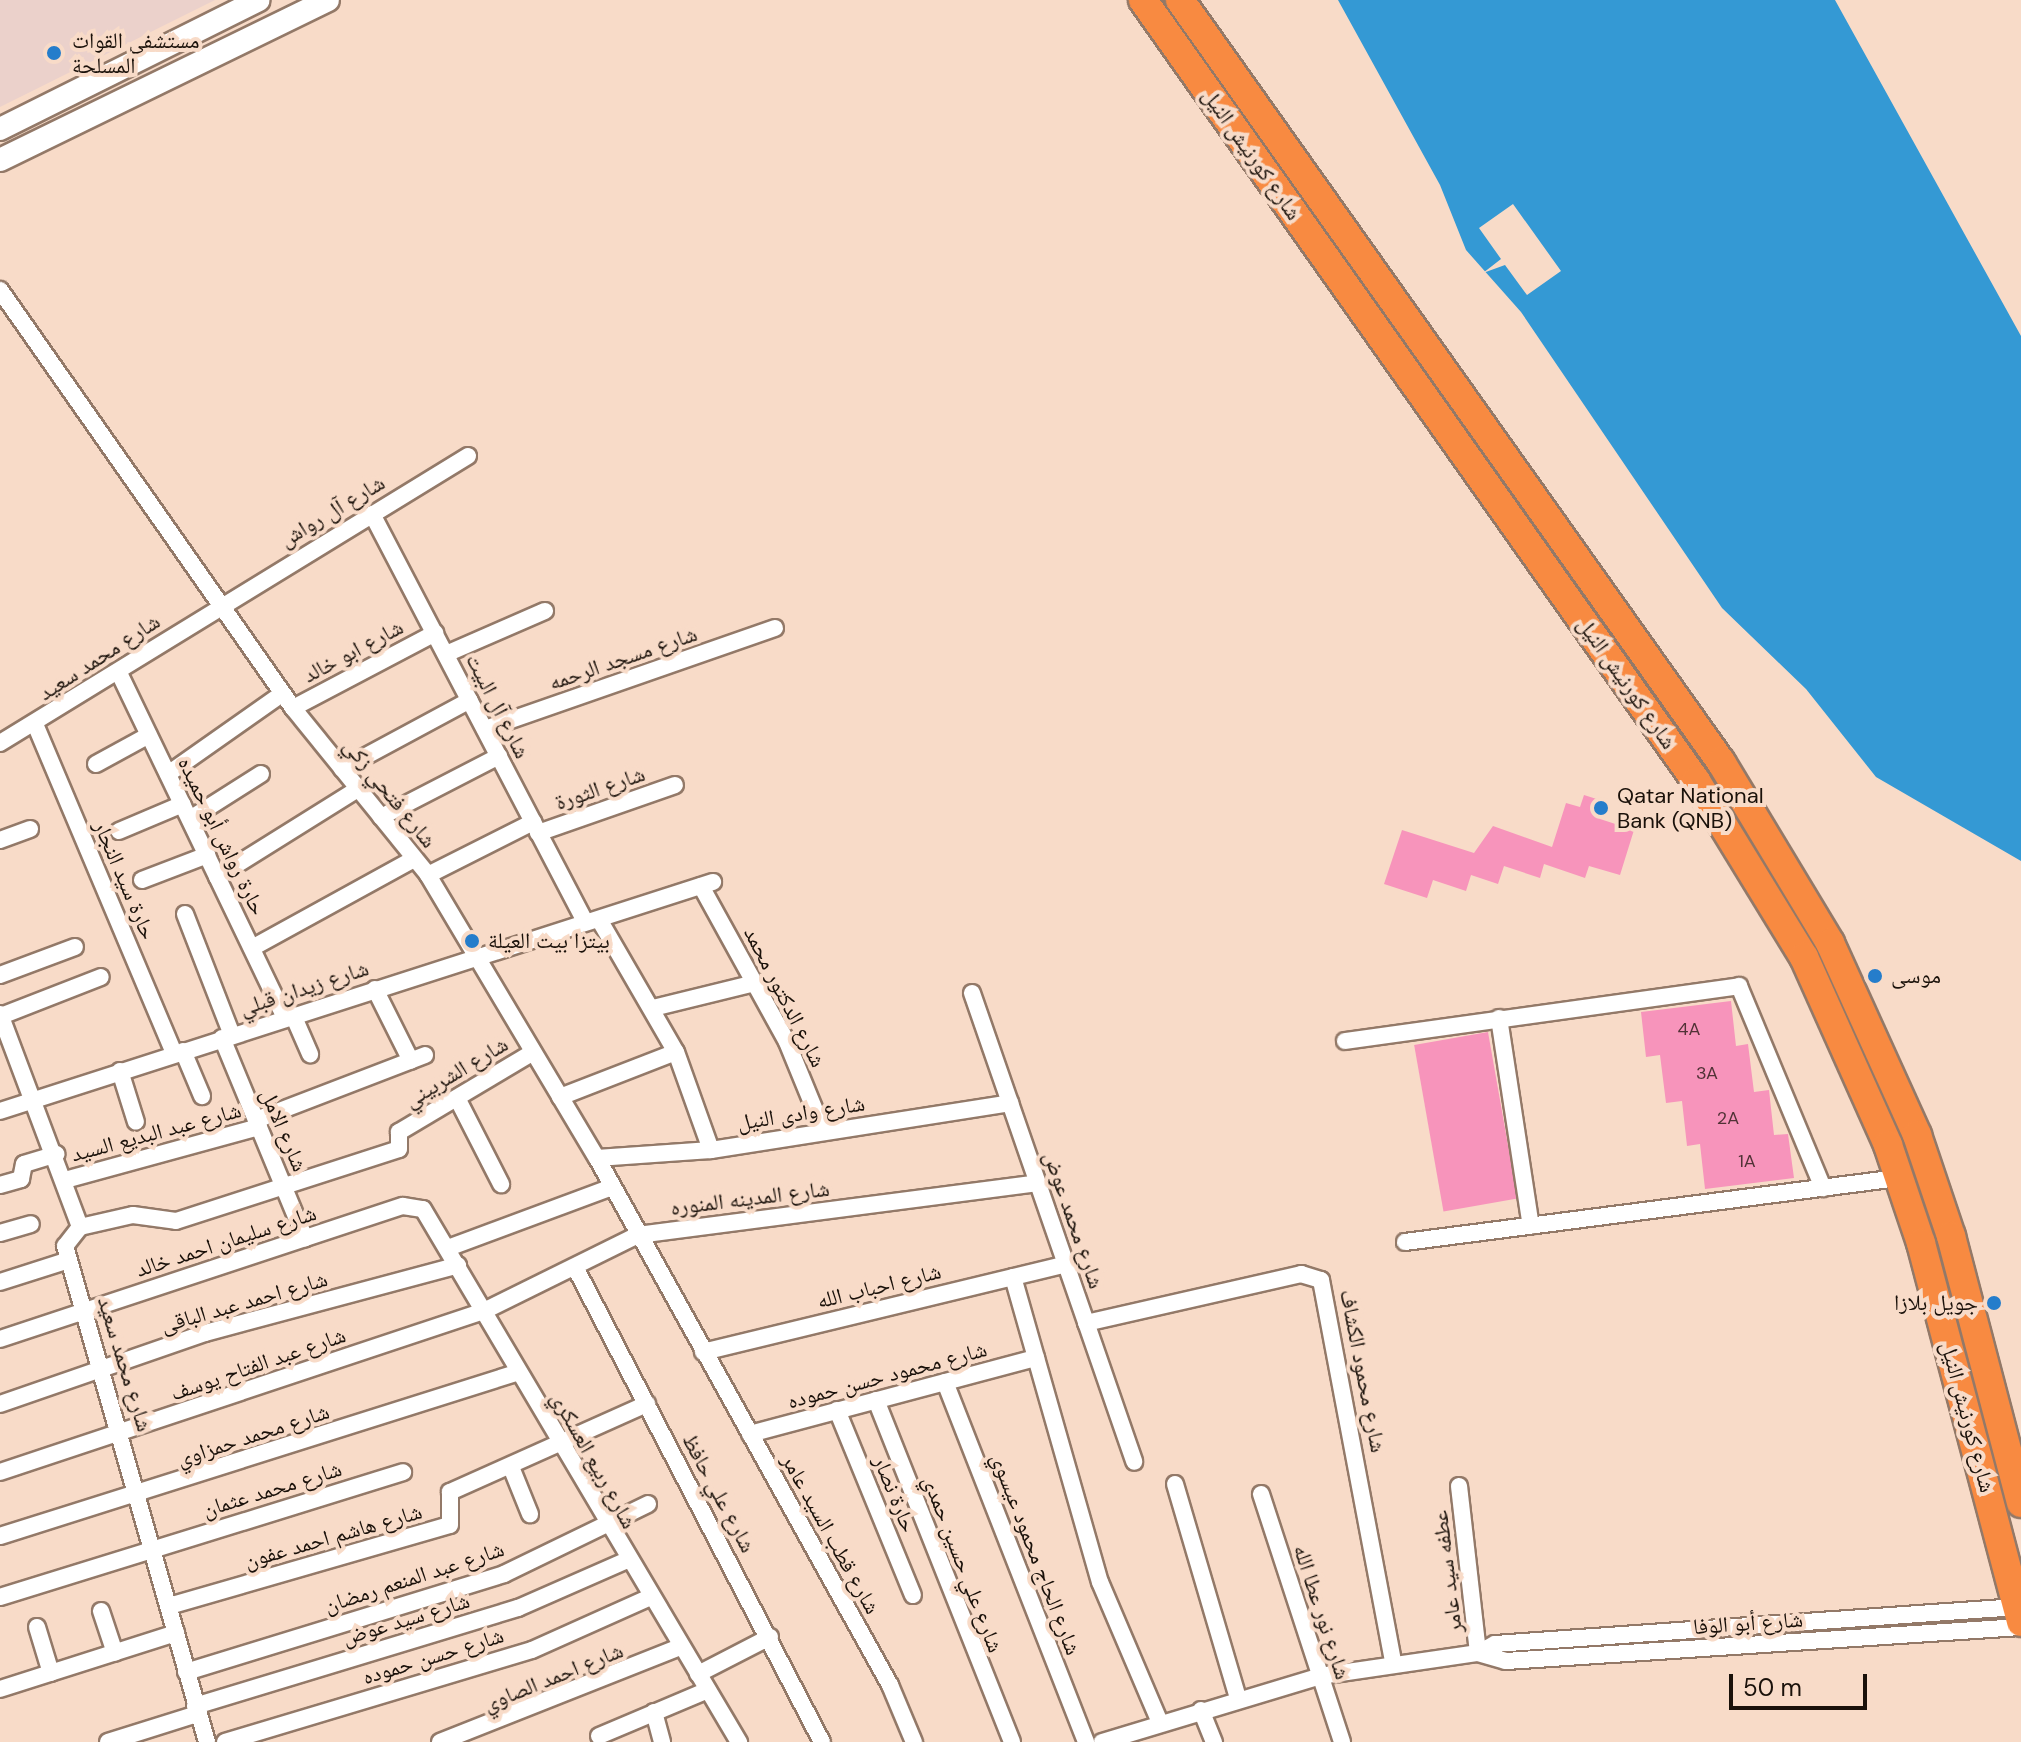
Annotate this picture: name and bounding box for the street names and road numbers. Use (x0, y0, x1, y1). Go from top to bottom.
street label: شارع كورنيش النيل (1197, 83, 1307, 225)
street label: شارع آل رواش (275, 469, 389, 553)
street label: شارع محمد سعيد (33, 608, 165, 706)
street label: شارع كورنيش النيل (1572, 612, 1682, 754)
street label: شارع ابو خالد (298, 614, 408, 688)
street label: شارع مسجد الرحمه (545, 620, 701, 696)
street label: شارع آل البيت (460, 649, 536, 763)
street label: شارع فتحي زكي (338, 733, 442, 853)
street label: حارة رواش أبو حميده (172, 753, 272, 919)
street label: شارع الثورة (552, 760, 648, 816)
street label: حارة سيد النجار (88, 817, 162, 943)
street label: شارع الدكتور محمد (738, 922, 832, 1072)
street label: شارع زيدان قبلي (236, 955, 372, 1021)
street label: شارع الشربيني (399, 1031, 513, 1113)
street label: شارع الامل (255, 1085, 313, 1175)
street label: شارع وادى النيل (735, 1090, 867, 1136)
street label: شارع عبد البديع السيد (68, 1097, 244, 1167)
street label: شارع محمد عوض (1038, 1148, 1110, 1292)
street label: شارع المدينه المنوره (669, 1175, 831, 1221)
street label: شارع سليمان احمد خالد (132, 1199, 320, 1283)
street label: شارع احباب الله (814, 1258, 944, 1314)
street label: شارع احمد عبد الباقى (158, 1266, 330, 1338)
street label: شارع محمود الكشاف (1334, 1287, 1392, 1455)
street label: شارع محمد سعيد (92, 1293, 158, 1435)
street label: شارع عبد الفتاح يوسف (167, 1322, 349, 1406)
street label: شارع محمود حسن حموده (784, 1336, 990, 1414)
street label: شارع كورنيش النيل (1935, 1339, 2001, 1495)
street label: شارع ربيع العسكري (545, 1387, 643, 1533)
street label: شارع محمد حمزاوي (173, 1398, 333, 1472)
street label: شارع علي حافظ (677, 1429, 761, 1557)
street label: شارع قطب السيد عامر (776, 1449, 886, 1619)
street label: شارع الحاج محمود عيسوي (985, 1449, 1087, 1659)
street label: حارة نصار (868, 1452, 922, 1536)
street label: شارع محمد عثمان (199, 1455, 345, 1523)
street label: شارع علي حسين حمدي (917, 1472, 1009, 1656)
street label: شارع هاشم احمد عفون (241, 1498, 425, 1574)
street label: عطفه سيد عامر (1426, 1509, 1468, 1635)
street label: شارع عبد المنعم رمضان (321, 1535, 507, 1619)
street label: شارع نور عطا الله (1288, 1541, 1356, 1683)
street label: شارع سيد عوض (339, 1587, 473, 1651)
street label: شارع أبو الوفا (1692, 1606, 1804, 1640)
street label: شارع حسن حموده (359, 1622, 507, 1690)
street label: شارع احمد الصاوي (479, 1637, 627, 1717)

